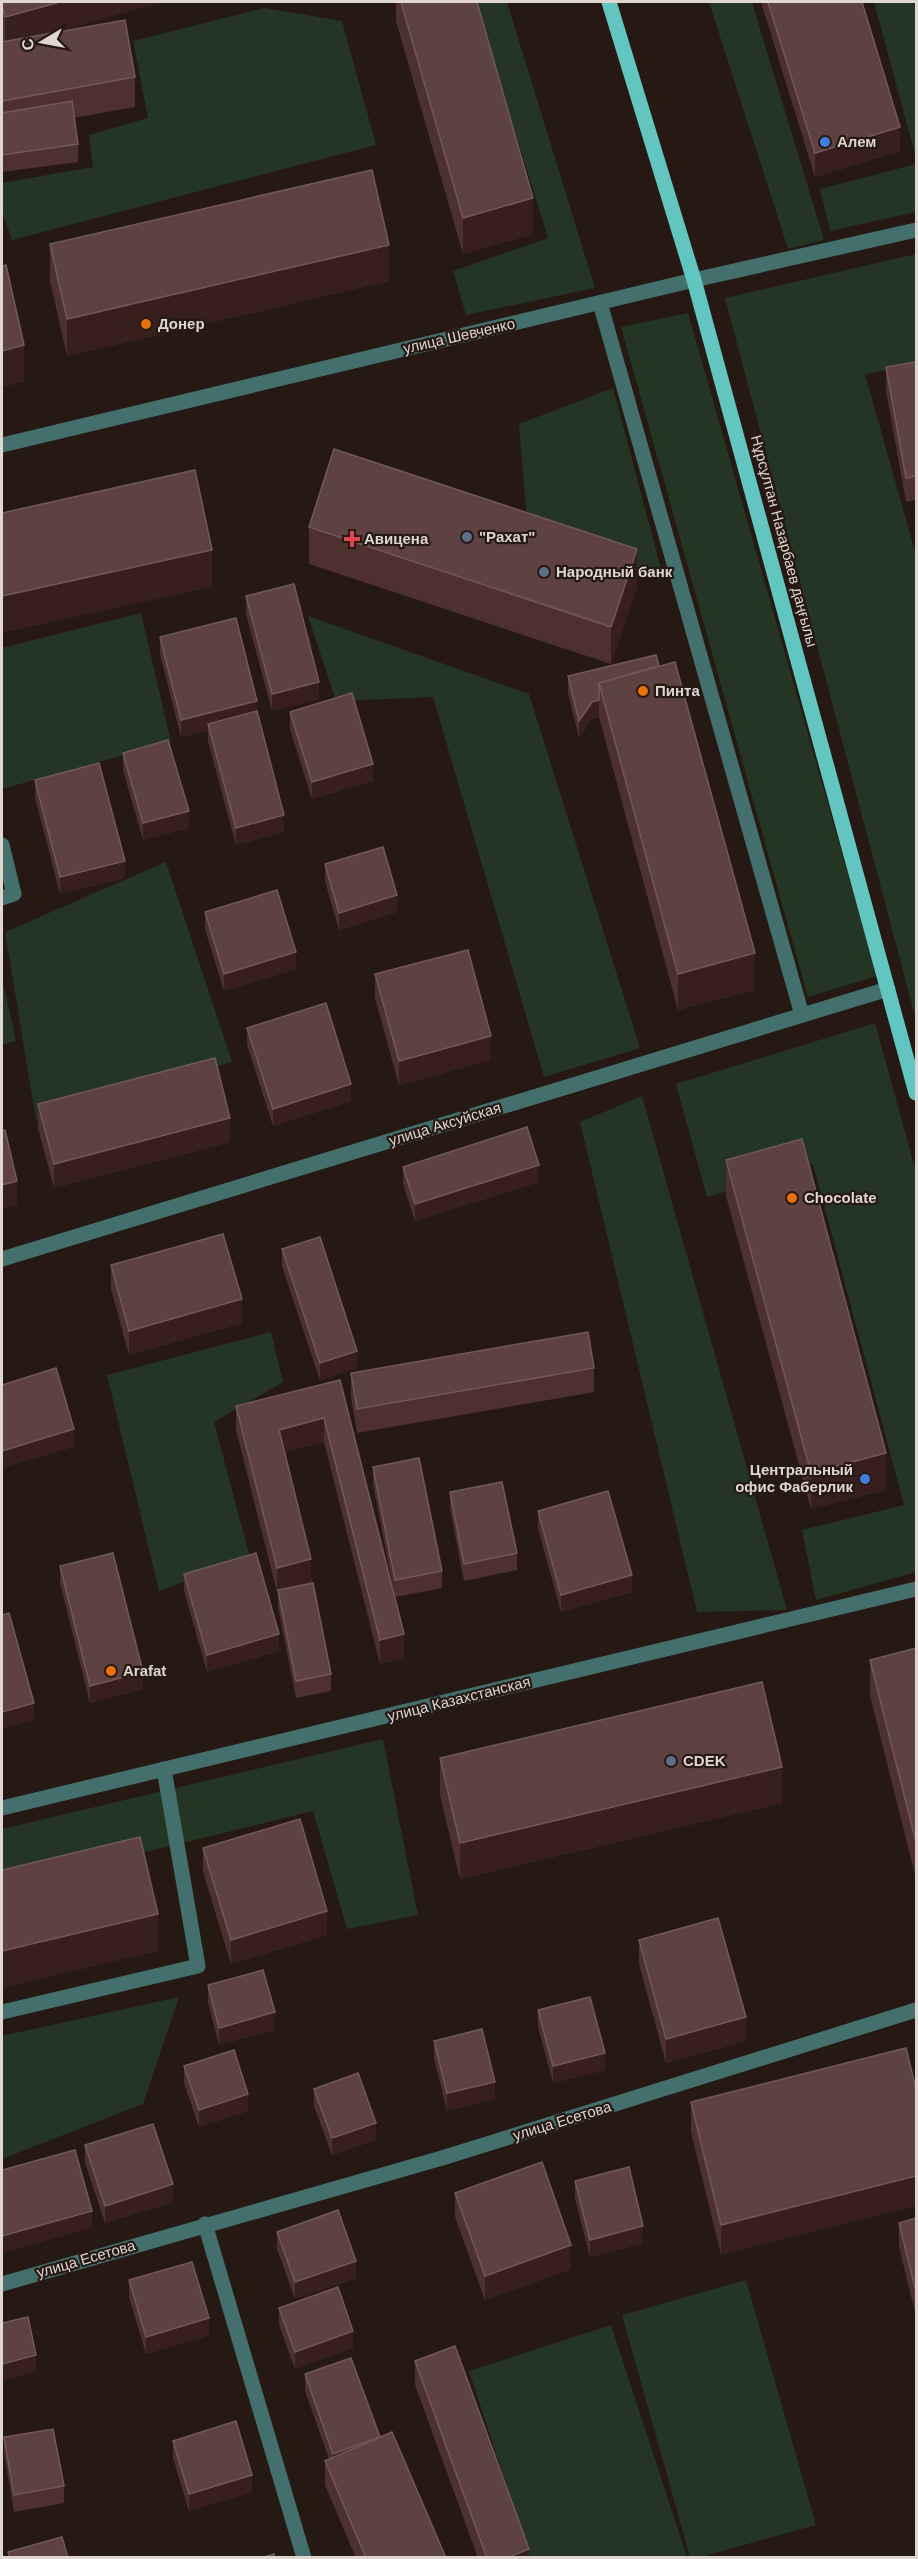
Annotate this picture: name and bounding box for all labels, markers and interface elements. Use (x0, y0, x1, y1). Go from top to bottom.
north arrow (12, 12, 72, 72)
text: С (18, 37, 37, 52)
place label: Алем (837, 133, 876, 150)
marker: Алем (818, 135, 832, 149)
street label: улица Шевченко (401, 314, 516, 357)
place label: Донер (158, 315, 205, 332)
marker: Донер (139, 317, 153, 331)
street label: Нұрсұлтан Назарбаев даңғылы (748, 433, 821, 649)
place label: "Рахат" (479, 528, 535, 545)
place label: Авицена (364, 530, 429, 547)
marker: "Рахат" (460, 530, 474, 544)
marker: Авицена (345, 532, 359, 546)
place label: Народный банк (556, 563, 673, 580)
marker: Народный банк (537, 565, 551, 579)
place label: Пинта (655, 682, 700, 699)
marker: Пинта (636, 684, 650, 698)
street label: улица Аксуйская (387, 1098, 503, 1149)
place label: Chocolate (804, 1189, 877, 1206)
marker: Chocolate (785, 1191, 799, 1205)
place label: Центральный офис Фаберлик (735, 1461, 853, 1495)
marker: Центральный офис Фаберлик (858, 1472, 872, 1486)
place label: Arafat (123, 1662, 166, 1679)
marker: Arafat (104, 1664, 118, 1678)
street label: улица Казахстанская (386, 1673, 532, 1724)
place label: CDEK (683, 1752, 726, 1769)
marker: CDEK (664, 1754, 678, 1768)
street label: улица Есетова (511, 2097, 614, 2144)
street label: улица Есетова (35, 2236, 138, 2281)

